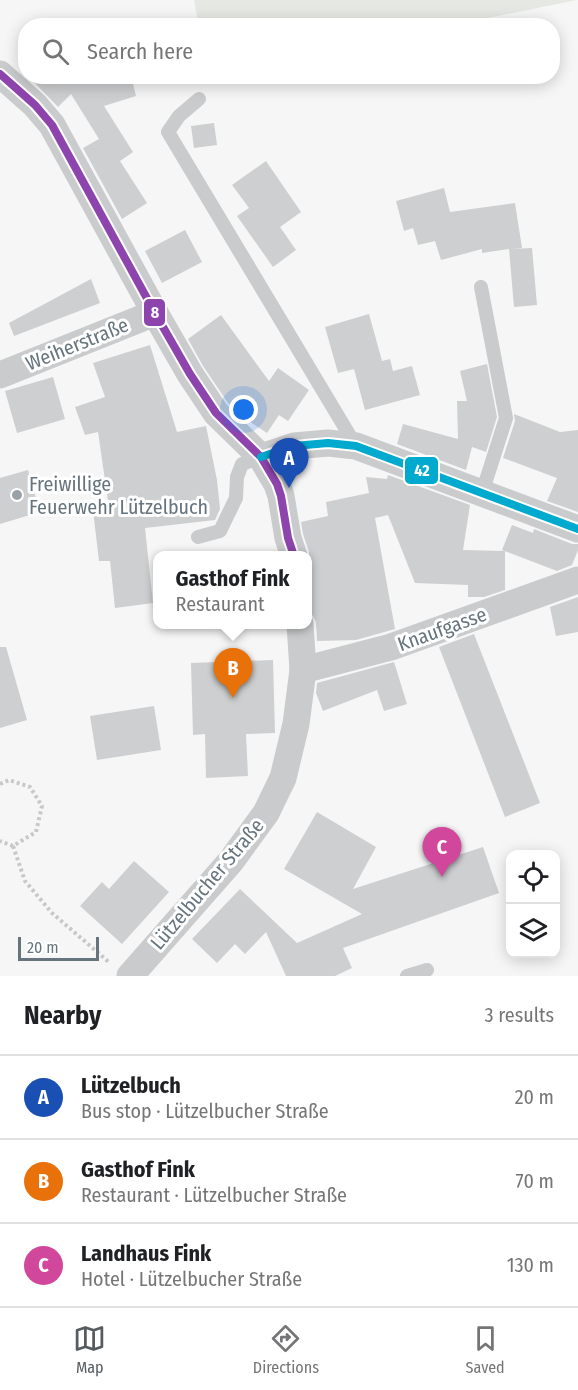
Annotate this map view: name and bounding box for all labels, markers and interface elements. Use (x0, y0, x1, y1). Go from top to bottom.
search box (18, 18, 560, 84)
icon: search (39, 35, 72, 68)
text: Search here (87, 38, 193, 65)
line badge: 8 (143, 298, 166, 327)
text: 8 (151, 303, 160, 322)
street label: Weiherstraße (22, 313, 132, 375)
your location (229, 395, 258, 424)
pin: A (270, 438, 308, 488)
line badge: 42 (404, 456, 439, 485)
text: 42 (414, 461, 430, 480)
place label: Freiwillige Feuerwehr Lützelbuch (29, 472, 208, 519)
marker: Freiwillige Feuerwehr Lützelbuch (10, 488, 24, 502)
popup (153, 551, 312, 629)
text: Gasthof Fink (176, 565, 289, 592)
text: Restaurant (176, 592, 264, 616)
street label: Knaufgasse (394, 602, 490, 656)
pin: B (214, 648, 252, 698)
street label: Lützelbucher Straße (145, 814, 269, 954)
pin: C (422, 828, 462, 877)
map controls (506, 850, 560, 958)
button: locate (506, 850, 560, 904)
button: layers (506, 904, 560, 958)
scale bar (18, 934, 99, 962)
text: 20 m (27, 938, 58, 957)
text: Nearby (24, 1000, 101, 1031)
text: 3 results (485, 1003, 554, 1027)
text: Lützelbuch (81, 1072, 181, 1099)
text: A (38, 1085, 49, 1109)
text: 20 m (515, 1085, 554, 1109)
text: Bus stop · Lützelbucher Straße (81, 1099, 329, 1123)
text: Gasthof Fink (81, 1156, 195, 1183)
text: B (38, 1169, 49, 1193)
text: 70 m (516, 1169, 554, 1193)
text: Restaurant · Lützelbucher Straße (81, 1183, 347, 1207)
text: Landhaus Fink (81, 1240, 211, 1267)
text: C (38, 1253, 49, 1277)
text: 130 m (507, 1253, 554, 1277)
text: Hotel · Lützelbucher Straße (81, 1267, 302, 1291)
tab: Map (73, 1322, 106, 1377)
tab: Directions (253, 1322, 319, 1377)
tab: Saved (466, 1322, 505, 1377)

